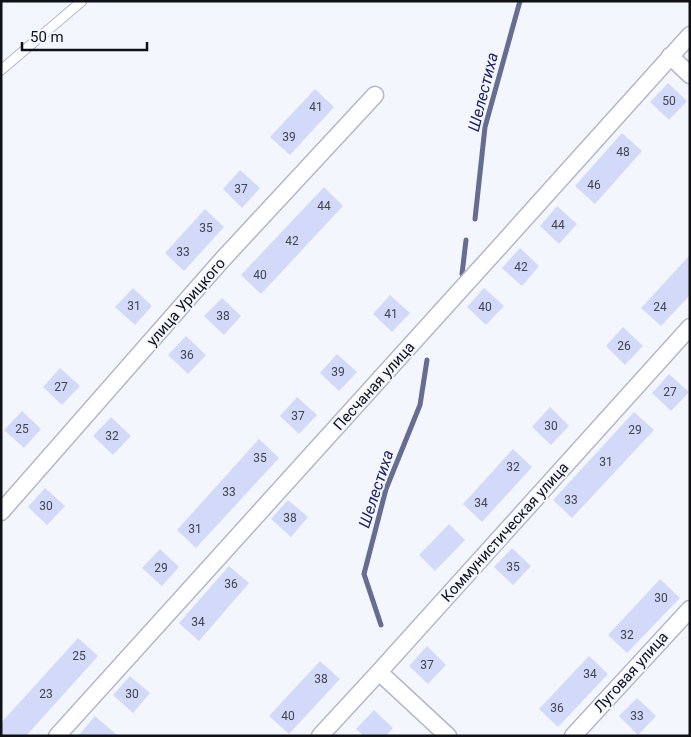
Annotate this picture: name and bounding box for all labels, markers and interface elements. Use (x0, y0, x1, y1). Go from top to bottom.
scale bar (22, 20, 148, 52)
text: 50 m (30, 28, 64, 46)
water label: Шелестиха (464, 51, 502, 133)
house number: 50 (662, 94, 676, 108)
house number: 41 (309, 100, 323, 114)
house number: 39 (282, 130, 296, 144)
house number: 48 (616, 145, 630, 159)
house number: 46 (587, 178, 601, 192)
house number: 37 (234, 182, 248, 196)
house number: 44 (317, 199, 331, 213)
house number: 44 (551, 218, 565, 232)
house number: 35 (199, 221, 213, 235)
house number: 42 (285, 234, 299, 248)
house number: 33 (176, 245, 190, 259)
street label: улица Урицкого (143, 254, 229, 350)
house number: 42 (514, 260, 528, 274)
house number: 40 (253, 268, 267, 282)
house number: 31 (127, 299, 141, 313)
house number: 40 (478, 300, 492, 314)
house number: 24 (653, 300, 667, 314)
house number: 41 (384, 307, 398, 321)
house number: 38 (216, 309, 230, 323)
street label: Песчаная улица (330, 338, 418, 434)
house number: 26 (617, 339, 631, 353)
house number: 36 (180, 348, 194, 362)
house number: 39 (331, 365, 345, 379)
house number: 27 (54, 380, 68, 394)
house number: 27 (663, 385, 677, 399)
house number: 37 (291, 409, 305, 423)
house number: 30 (544, 419, 558, 433)
house number: 25 (15, 422, 29, 436)
house number: 29 (628, 423, 642, 437)
house number: 32 (105, 429, 119, 443)
water label: Шелестиха (354, 448, 398, 530)
house number: 35 (253, 451, 267, 465)
house number: 31 (599, 455, 613, 469)
street label: Коммунистическая улица (438, 458, 572, 606)
house number: 32 (506, 460, 520, 474)
house number: 33 (222, 485, 236, 499)
house number: 33 (564, 493, 578, 507)
house number: 34 (474, 496, 488, 510)
house number: 30 (39, 499, 53, 513)
house number: 38 (283, 511, 297, 525)
house number: 31 (188, 522, 202, 536)
house number: 35 (506, 560, 520, 574)
house number: 29 (154, 561, 168, 575)
house number: 36 (224, 577, 238, 591)
house number: 30 (654, 591, 668, 605)
house number: 34 (191, 615, 205, 629)
street label: Луговая улица (590, 628, 672, 716)
house number: 32 (620, 628, 634, 642)
house number: 25 (72, 649, 86, 663)
house number: 37 (420, 658, 434, 672)
house number: 34 (583, 667, 597, 681)
house number: 38 (314, 672, 328, 686)
house number: 23 (39, 687, 53, 701)
house number: 30 (125, 687, 139, 701)
house number: 36 (550, 701, 564, 715)
house number: 40 (281, 709, 295, 723)
house number: 33 (630, 709, 644, 723)

